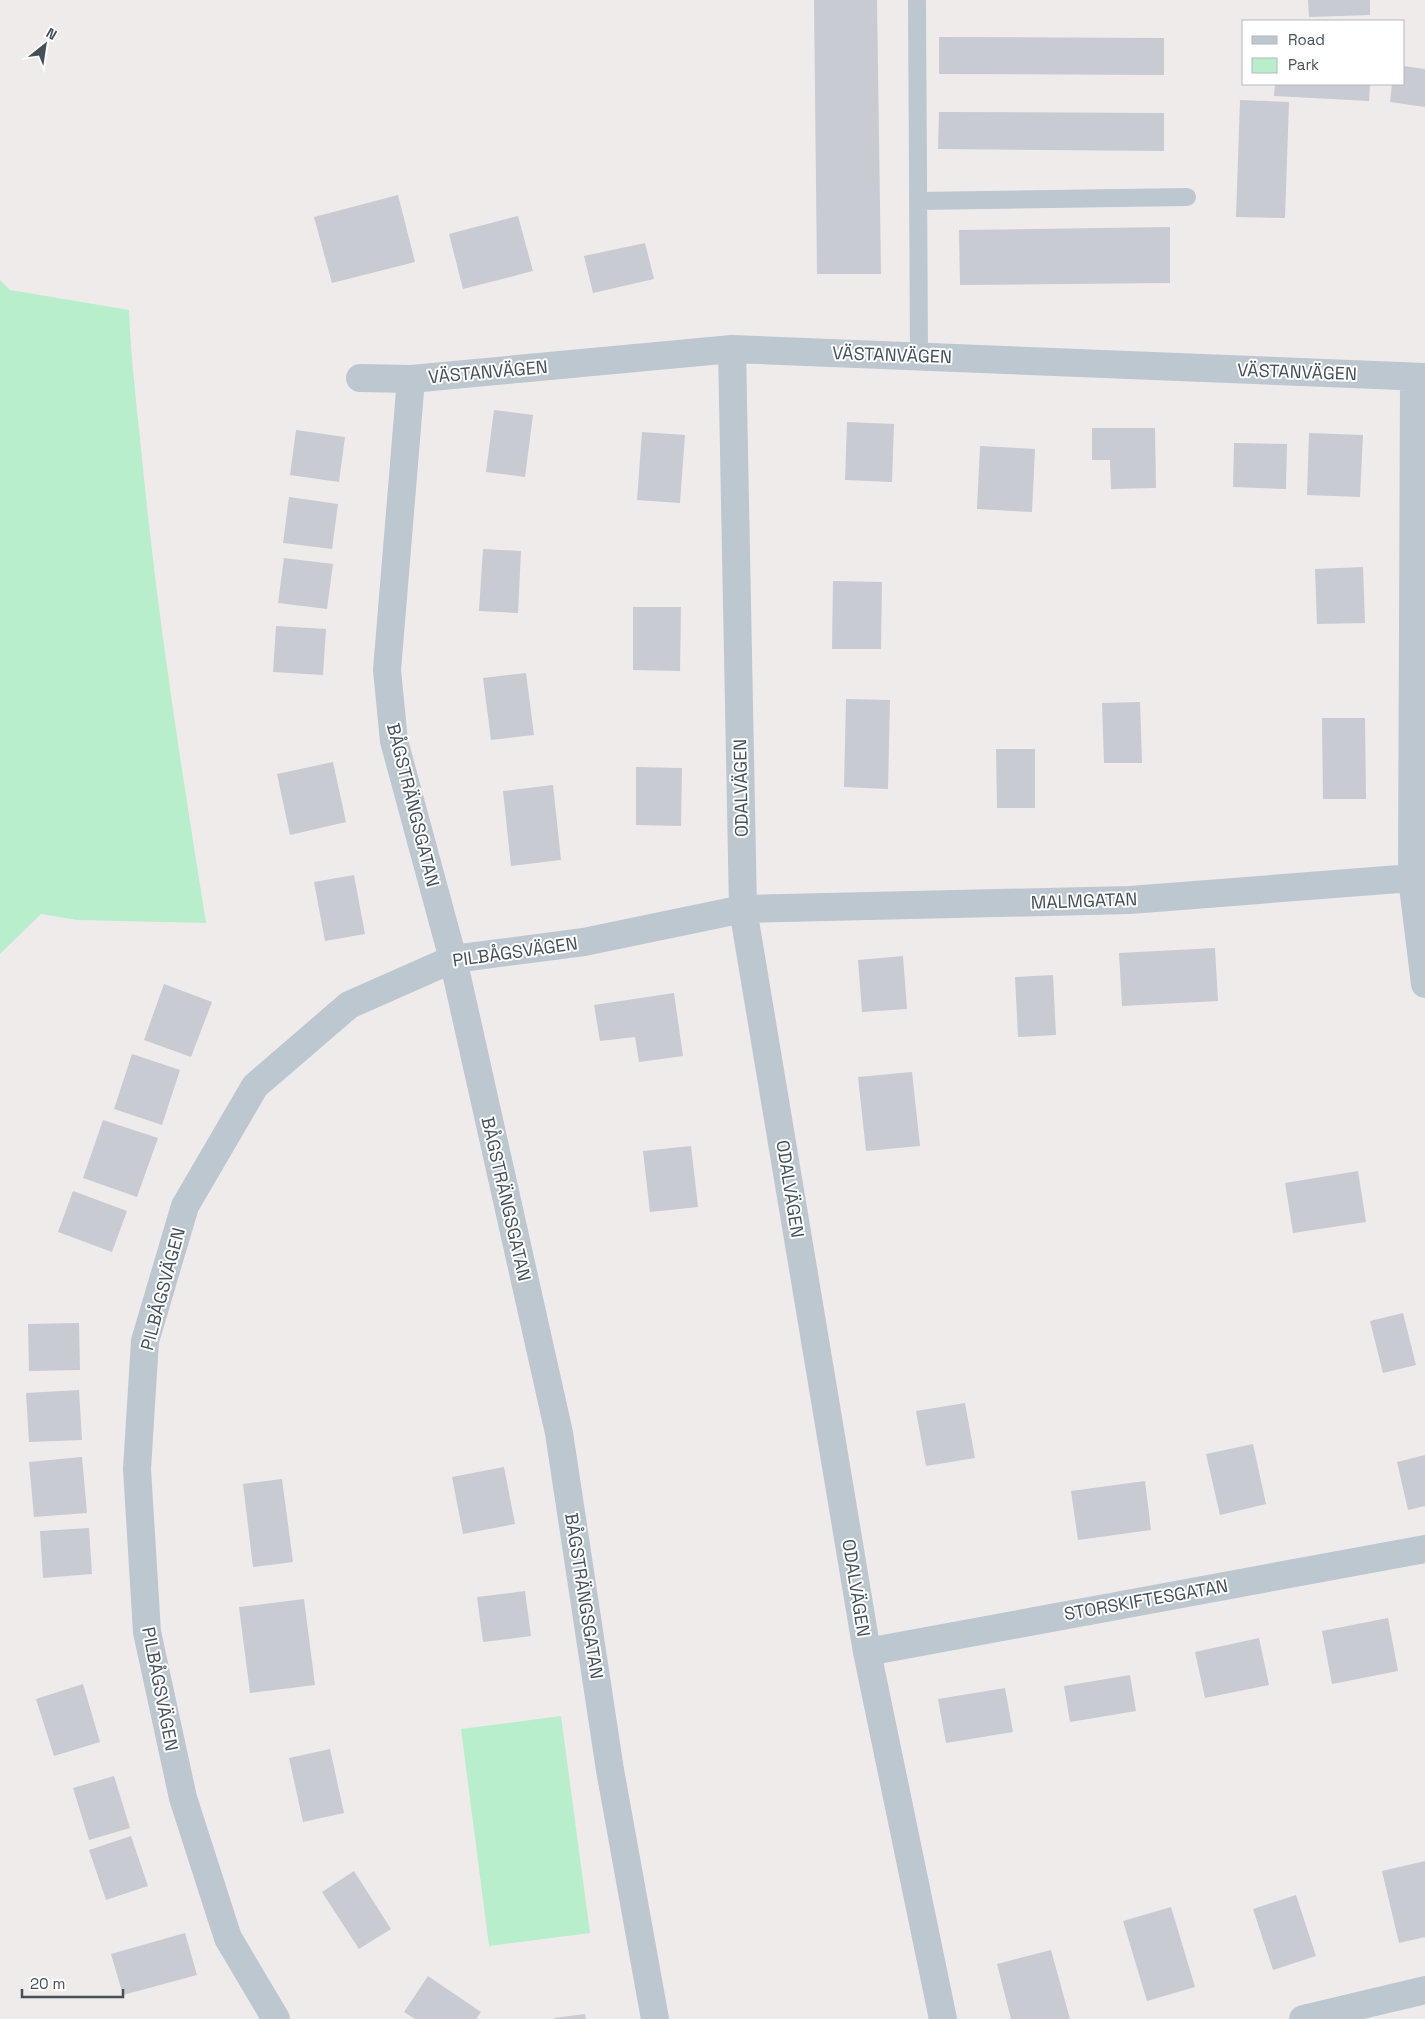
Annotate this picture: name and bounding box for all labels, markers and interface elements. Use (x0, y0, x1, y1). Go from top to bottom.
north arrow (20, 20, 70, 70)
legend (1242, 20, 1405, 85)
text: N (43, 24, 60, 44)
text: Road (1288, 30, 1325, 49)
text: Park (1288, 55, 1319, 74)
street label: VÄSTANVÄGEN (832, 341, 952, 368)
street label: VÄSTANVÄGEN (427, 355, 549, 388)
street label: VÄSTANVÄGEN (1237, 358, 1357, 385)
street label: BÅGSTRÄNGSGATAN (382, 721, 445, 889)
street label: ODALVÄGEN (728, 739, 753, 837)
street label: MALMGATAN (1030, 887, 1138, 914)
street label: PILBÅGSVÄGEN (451, 931, 579, 972)
street label: BÅGSTRÄNGSGATAN (476, 1114, 537, 1283)
street label: ODALVÄGEN (771, 1139, 810, 1239)
street label: PILBÅGSVÄGEN (135, 1225, 190, 1353)
street label: BÅGSTRÄNGSGATAN (560, 1511, 609, 1681)
street label: ODALVÄGEN (837, 1538, 876, 1638)
street label: STORSKIFTESGATAN (1062, 1574, 1230, 1625)
street label: PILBÅGSVÄGEN (137, 1625, 184, 1753)
scale bar (22, 1966, 124, 1998)
text: 20 m (30, 1974, 65, 1993)

